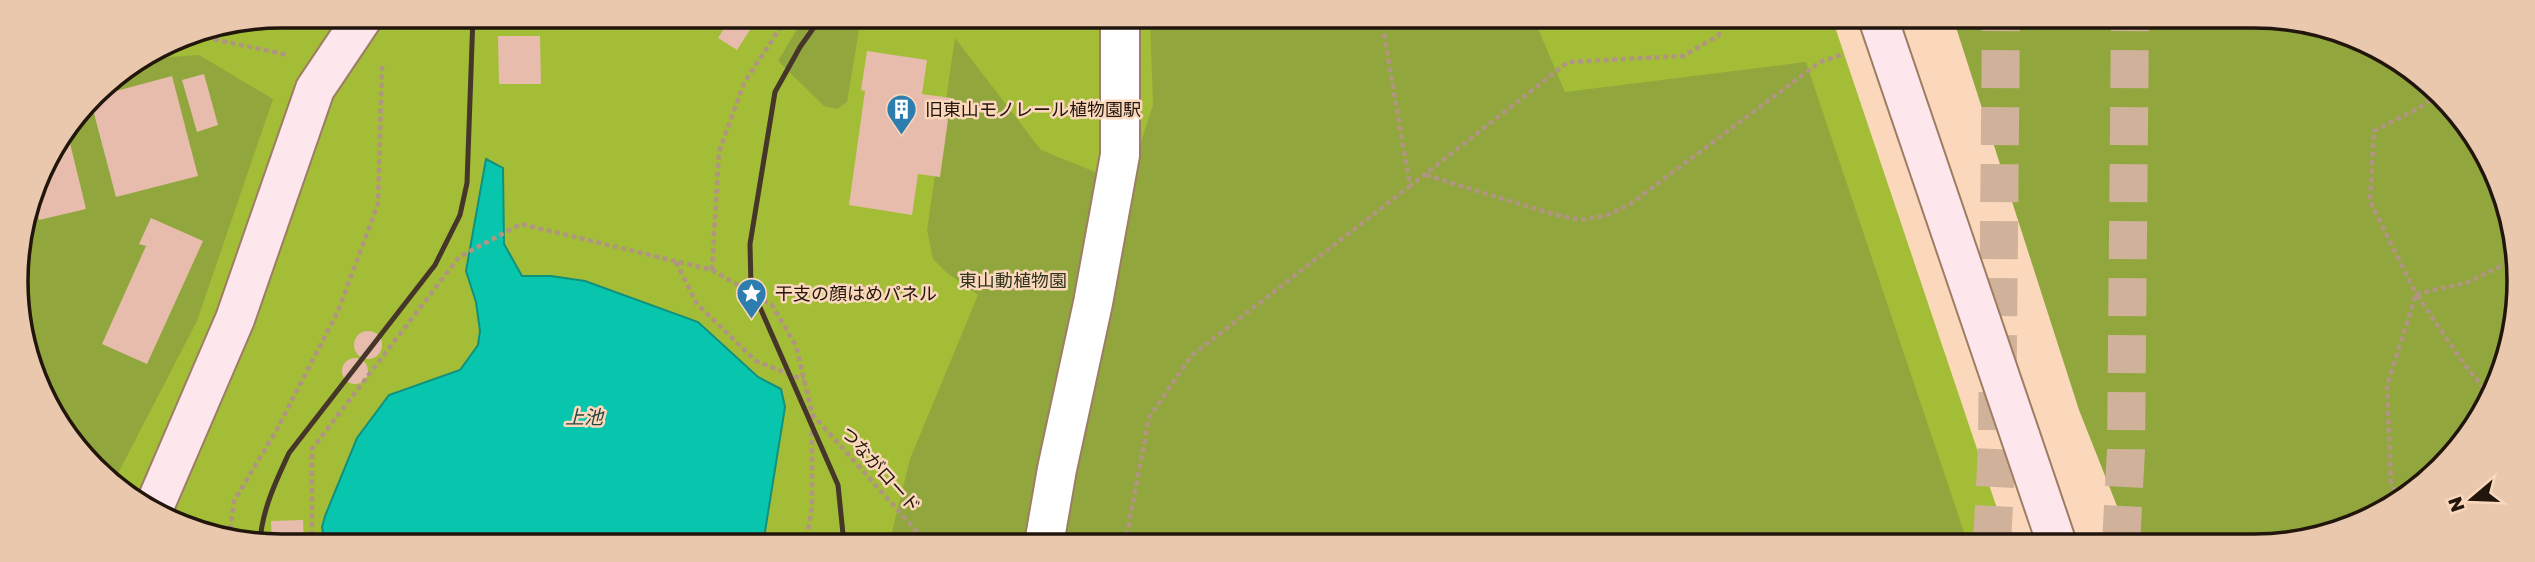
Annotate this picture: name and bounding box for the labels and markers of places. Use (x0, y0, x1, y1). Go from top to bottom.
building icon: 旧東山モノレール植物園駅 (885, 92, 919, 136)
place label: 旧東山モノレール植物園駅 (925, 98, 1141, 120)
place icon: 干支の顔はめパネル (735, 276, 769, 320)
place label: 干支の顔はめパネル (775, 282, 937, 304)

